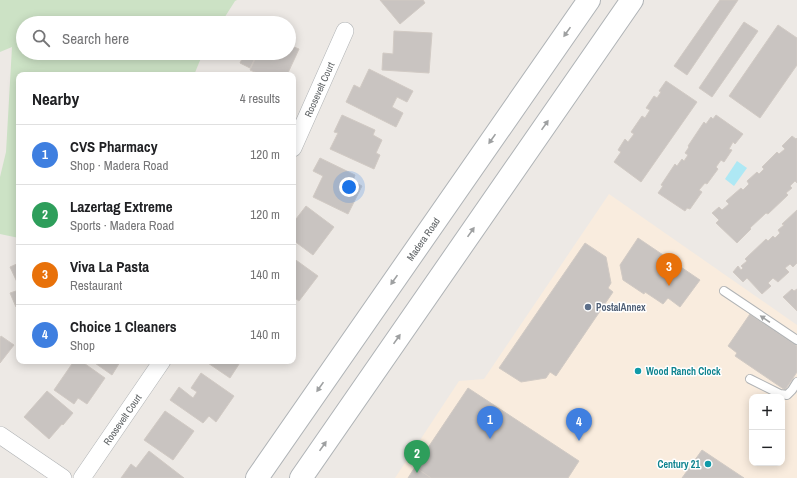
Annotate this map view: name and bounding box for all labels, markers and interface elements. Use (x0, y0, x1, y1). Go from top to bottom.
search box (16, 16, 296, 60)
icon: search (30, 27, 52, 49)
one-way arrow (563, 27, 571, 37)
text: Search here (62, 28, 129, 49)
street label: Roosevelt Court (302, 60, 338, 119)
text: Nearby (32, 87, 79, 110)
text: 4 results (240, 90, 280, 107)
one-way arrow (541, 120, 549, 130)
one-way arrow (488, 134, 496, 144)
text: CVS Pharmacy (70, 136, 158, 157)
text: 1 (42, 146, 48, 163)
text: 120 m (250, 146, 280, 163)
text: Shop · Madera Road (70, 157, 168, 174)
your location (339, 177, 359, 197)
text: Lazertag Extreme (70, 196, 173, 217)
text: 2 (42, 206, 48, 223)
text: 120 m (250, 206, 280, 223)
street label: Madera Road (404, 215, 443, 263)
text: Sports · Madera Road (70, 217, 174, 234)
one-way arrow (467, 227, 475, 237)
pin: 3 (656, 253, 682, 286)
text: Viva La Pasta (70, 256, 149, 277)
text: 3 (42, 266, 48, 283)
text: 140 m (250, 266, 280, 283)
one-way arrow (390, 275, 398, 285)
text: Restaurant (70, 277, 122, 294)
place label: PostalAnnex (596, 301, 646, 314)
marker: PostalAnnex (583, 302, 593, 312)
one-way arrow (759, 315, 770, 323)
text: Choice 1 Cleaners (70, 316, 177, 337)
text: 4 (42, 326, 48, 343)
text: 140 m (250, 326, 280, 343)
one-way arrow (393, 334, 401, 344)
text: Shop (70, 337, 95, 354)
place label: Wood Ranch Clock (646, 365, 721, 378)
marker: Wood Ranch Clock (633, 366, 643, 376)
one-way arrow (316, 382, 324, 392)
street label: Roosevelt Court (101, 391, 145, 448)
map controls (749, 394, 785, 466)
button: + (749, 394, 785, 430)
pin: 1 (477, 406, 503, 439)
pin: 4 (566, 408, 592, 441)
button: − (749, 430, 785, 466)
one-way arrow (320, 440, 327, 452)
pin: 2 (404, 440, 430, 473)
place label: Century 21 (658, 458, 700, 471)
marker: Century 21 (703, 459, 713, 469)

